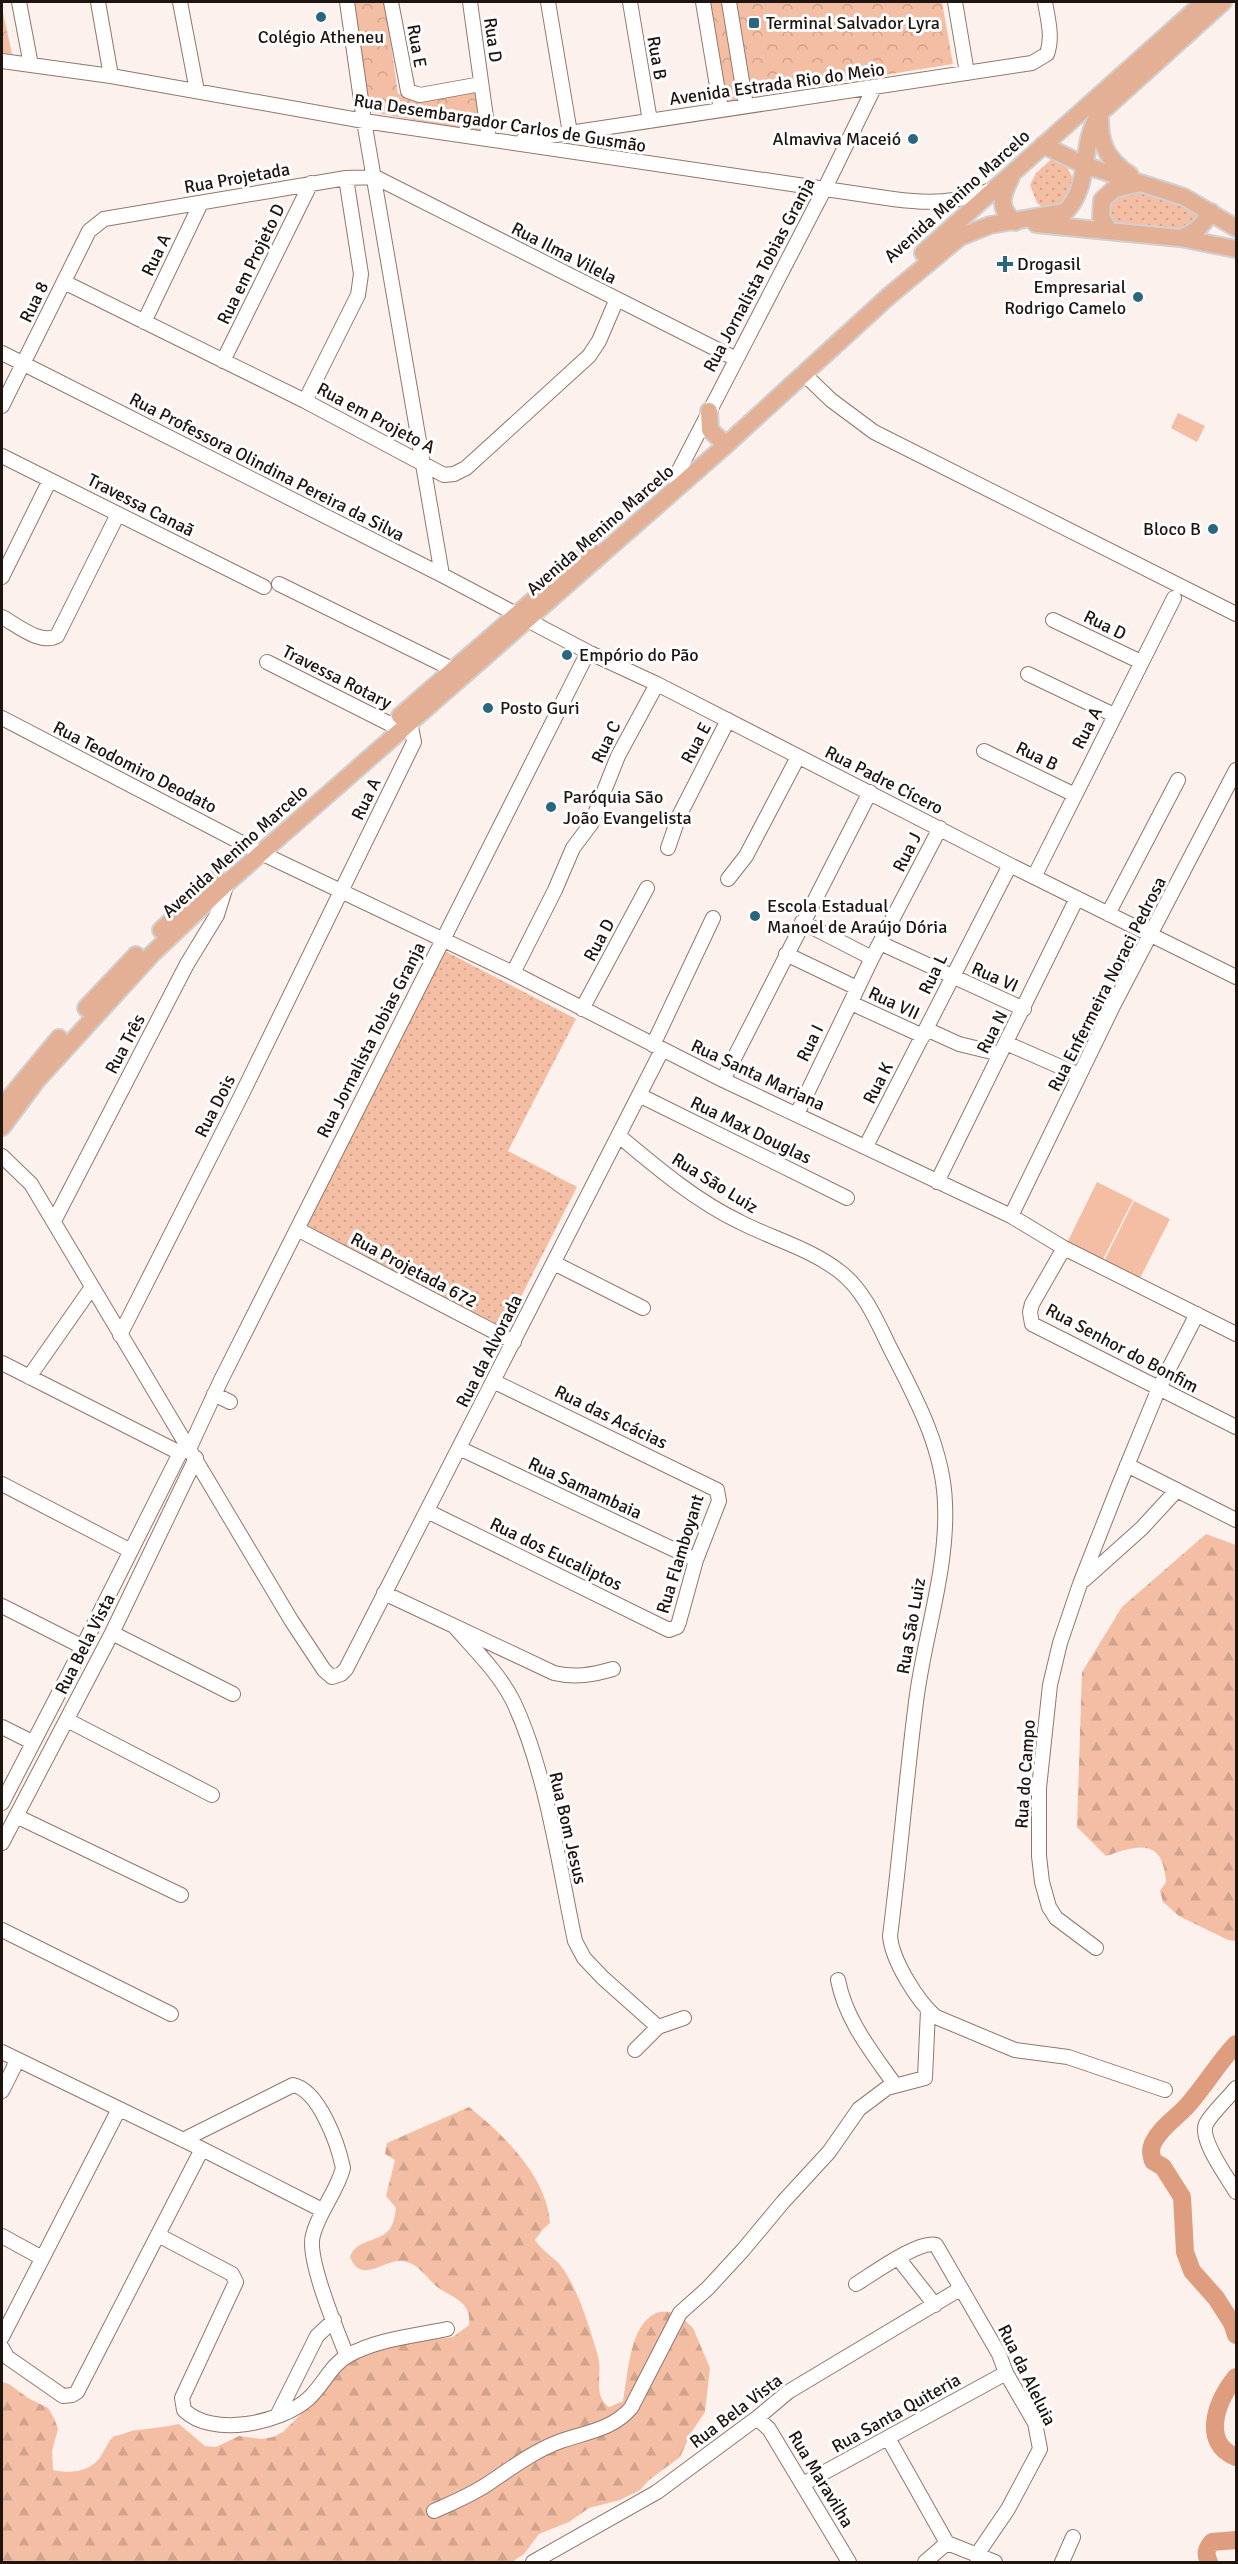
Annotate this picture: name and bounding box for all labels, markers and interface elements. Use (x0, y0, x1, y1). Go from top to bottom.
marker: Colégio Atheneu (314, 10, 328, 24)
place label: Terminal Salvador Lyra (766, 12, 940, 34)
street label: Rua D (479, 16, 507, 64)
marker: Terminal Salvador Lyra (747, 16, 761, 30)
street label: Rua E (402, 23, 432, 69)
place label: Colégio Atheneu (258, 26, 384, 48)
street label: Rua B (642, 34, 672, 82)
street label: Avenida Estrada Rio do Meio (668, 58, 886, 110)
street label: Rua Desembargador Carlos de Gusmão (352, 89, 648, 157)
street label: Avenida Menino Marcelo (880, 125, 1034, 267)
place label: Almaviva Maceió (773, 128, 901, 150)
marker: Almaviva Maceió (906, 132, 920, 146)
street label: Rua Projetada (182, 158, 292, 198)
street label: Rua Jornalista Tobias Granja (698, 174, 820, 376)
street label: Rua em Projeto D (212, 200, 290, 328)
street label: Rua Ilma Vilela (508, 217, 620, 289)
street label: Rua A (136, 230, 176, 280)
place label: Drogasil (1017, 253, 1081, 275)
marker: Drogasil (998, 257, 1012, 271)
place label: Empresarial Rodrigo Camelo (1004, 276, 1126, 319)
street label: Rua 8 (15, 278, 53, 326)
marker: Empresarial Rodrigo Camelo (1131, 290, 1145, 304)
street label: Rua em Projeto A (313, 378, 439, 458)
street label: Rua Professora Olindina Pereira da Silva (126, 388, 408, 546)
street label: Avenida Menino Marcelo (522, 460, 678, 600)
street label: Travessa Canaã (84, 469, 198, 541)
place label: Bloco B (1143, 518, 1201, 540)
marker: Bloco B (1206, 522, 1220, 536)
street label: Rua D (1080, 605, 1130, 645)
street label: Travessa Rotary (279, 640, 396, 714)
place label: Empório do Pão (579, 644, 699, 666)
marker: Empório do Pão (560, 648, 574, 662)
place label: Posto Guri (500, 697, 580, 719)
marker: Posto Guri (481, 701, 495, 715)
street label: Rua A (1067, 703, 1107, 753)
street label: Rua Teodomiro Deodato (49, 716, 221, 818)
street label: Rua C (586, 717, 626, 767)
street label: Rua E (676, 719, 716, 767)
street label: Rua B (1012, 736, 1062, 776)
street label: Rua Padre Cícero (821, 741, 947, 819)
street label: Rua A (346, 774, 386, 824)
street label: Avenida Menino Marcelo (158, 780, 312, 922)
place label: Paróquia São João Evangelista (563, 786, 692, 829)
marker: Paróquia São João Evangelista (544, 800, 558, 814)
street label: Rua J (888, 829, 926, 875)
street label: Rua Enfermeira Noraci Pedrosa (1043, 873, 1171, 1095)
place label: Escola Estadual Manoel de Araújo Dória (767, 895, 947, 938)
marker: Escola Estadual Manoel de Araújo Dória (748, 909, 762, 923)
street label: Rua D (579, 915, 619, 965)
street label: Rua Jornalista Tobias Granja (312, 938, 430, 1142)
street label: Rua L (914, 950, 952, 998)
street label: Rua VI (968, 957, 1022, 997)
street label: Rua VII (865, 982, 923, 1024)
street label: Rua N (972, 1007, 1012, 1057)
street label: Rua Três (100, 1010, 150, 1078)
street label: Rua I (792, 1021, 828, 1065)
street label: Rua Santa Mariana (688, 1034, 828, 1116)
street label: Rua K (858, 1058, 898, 1108)
street label: Rua Dois (190, 1071, 240, 1141)
street label: Rua Max Douglas (687, 1091, 815, 1169)
street label: Rua São Luiz (668, 1148, 762, 1218)
street label: Rua Projetada 672 (347, 1227, 481, 1313)
street label: Rua da Alvorada (451, 1291, 527, 1411)
street label: Rua Senhor do Bonfim (1042, 1298, 1202, 1398)
street label: Rua das Acácias (551, 1380, 671, 1454)
street label: Rua Samambaia (525, 1452, 645, 1524)
street label: Rua Flamboyant (651, 1492, 709, 1616)
street label: Rua dos Eucaliptos (486, 1512, 626, 1596)
street label: Rua São Luiz (892, 1576, 930, 1676)
street label: Rua Bela Vista (50, 1590, 120, 1698)
street label: Rua do Campo (1010, 1719, 1040, 1829)
street label: Rua Bom Jesus (544, 1770, 592, 1886)
street label: Rua da Aleluia (993, 2321, 1061, 2429)
street label: Rua Santa Quiteria (828, 2368, 964, 2458)
street label: Rua Bela Vista (685, 2369, 787, 2453)
street label: Rua Maravilha (783, 2426, 859, 2532)

